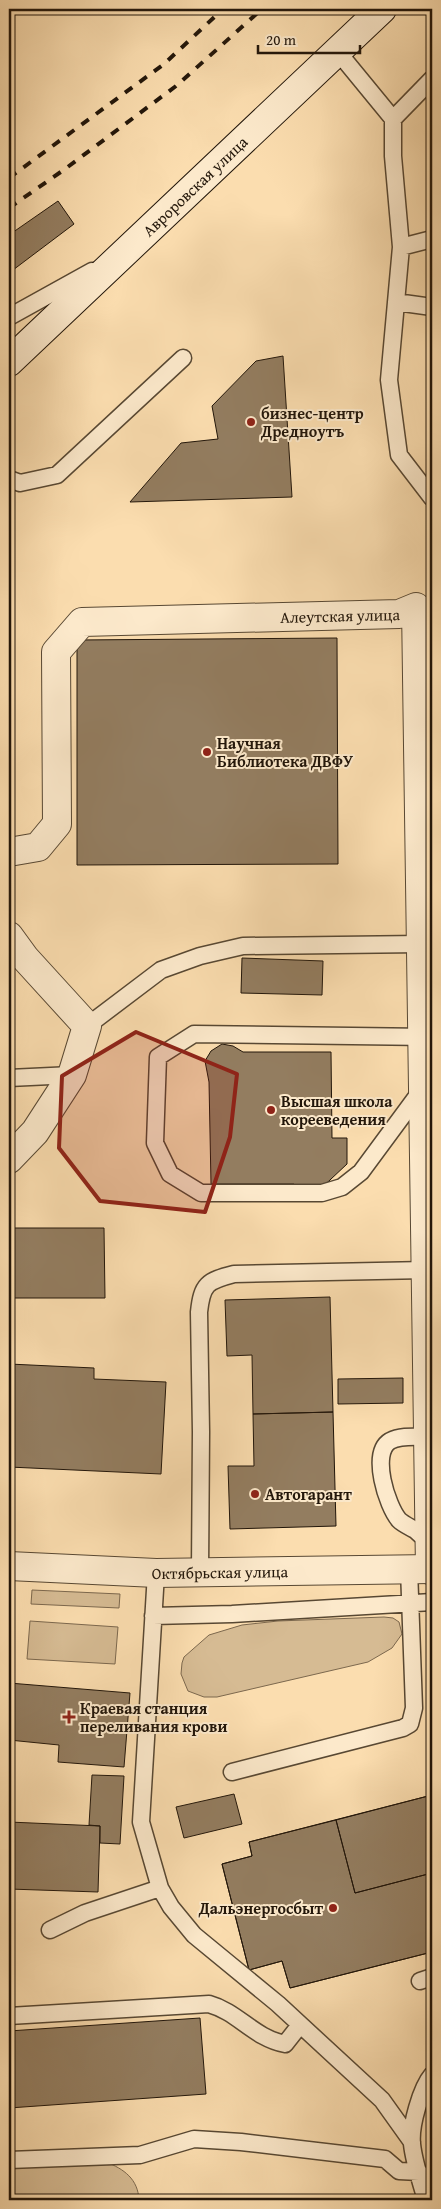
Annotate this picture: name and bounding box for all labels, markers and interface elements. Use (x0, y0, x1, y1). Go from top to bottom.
scale bar (258, 22, 361, 54)
text: 20 m (266, 29, 297, 50)
street label: Авроровская улица (137, 130, 253, 242)
place label: бизнес-центр Дредноутъ (260, 401, 364, 443)
marker: бизнес-центр Дредноутъ (245, 416, 257, 428)
street label: Алеутская улица (280, 602, 401, 629)
place label: Научная Библиотека ДВФУ (217, 731, 353, 773)
marker: Научная Библиотека ДВФУ (201, 746, 213, 758)
place label: Высшая школа корееведения (281, 1089, 393, 1131)
marker: Высшая школа корееведения (265, 1104, 277, 1116)
place label: Автогарант (265, 1482, 352, 1506)
marker: Автогарант (249, 1488, 261, 1500)
street label: Октябрьская улица (152, 1559, 289, 1585)
place label: Краевая станция переливания крови (80, 1696, 228, 1738)
marker: Краевая станция переливания крови (62, 1710, 76, 1724)
place label: Дальэнергосбыт (198, 1896, 323, 1920)
marker: Дальэнергосбыт (327, 1902, 339, 1914)

